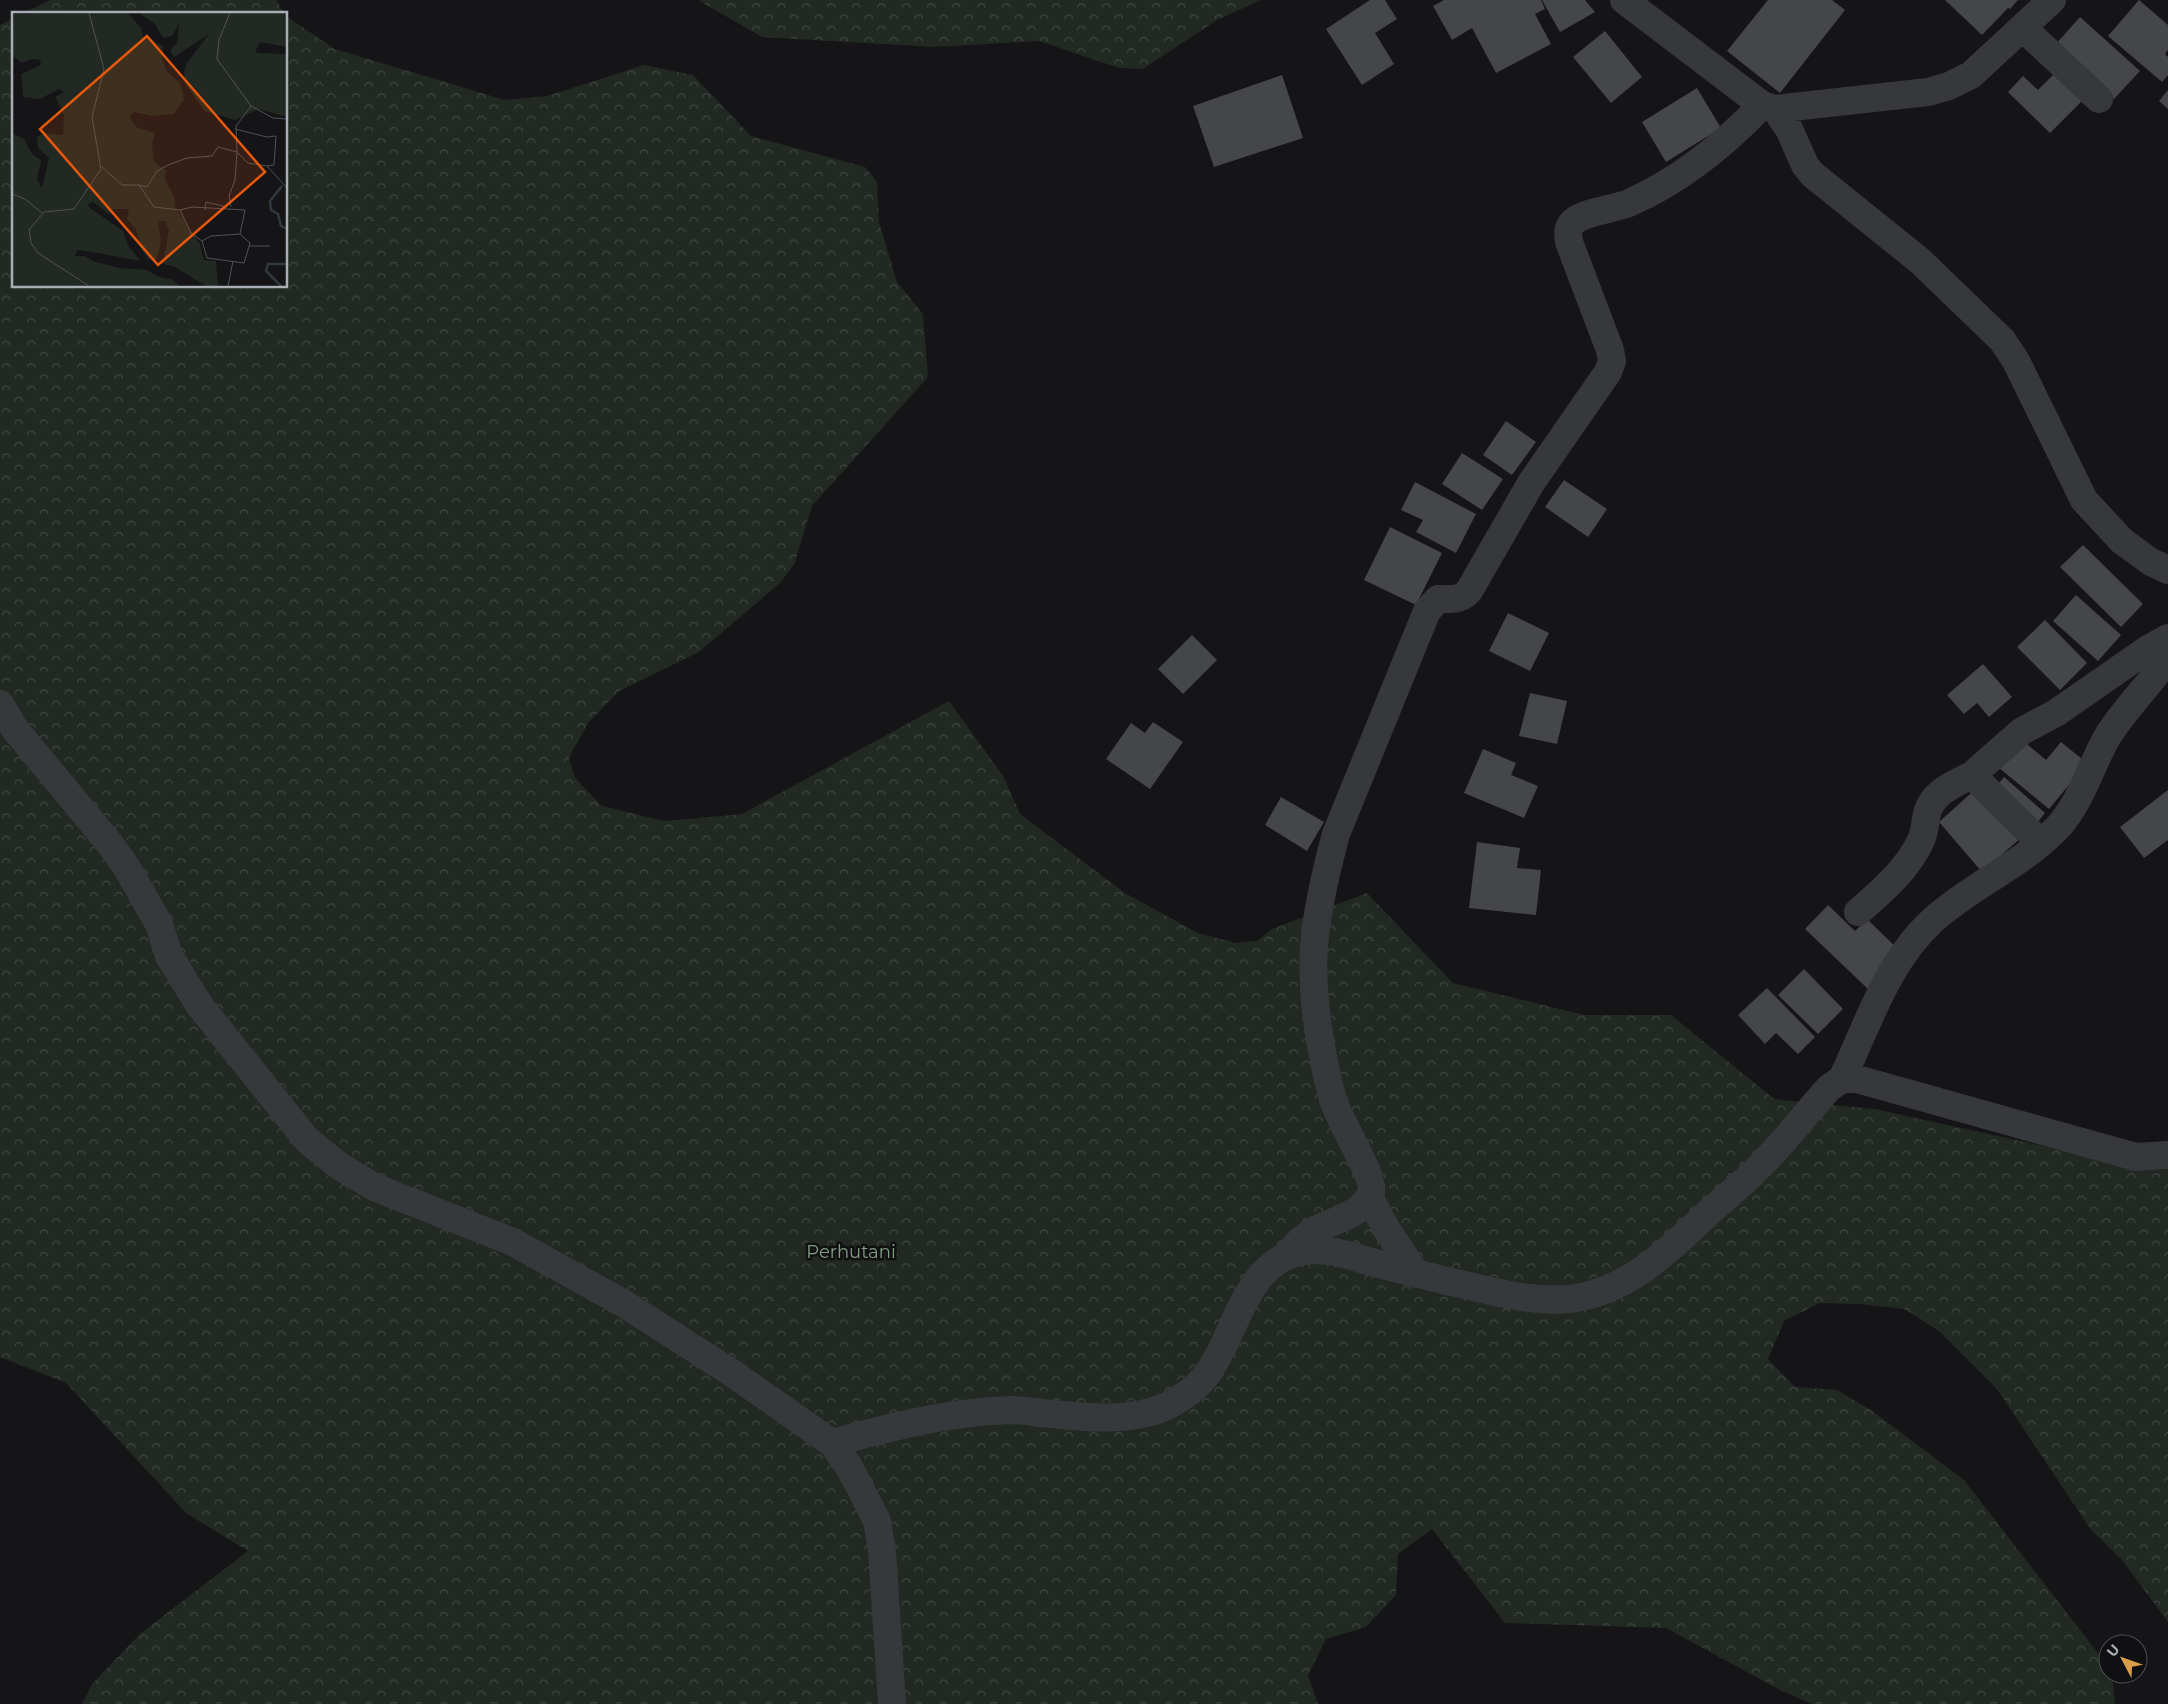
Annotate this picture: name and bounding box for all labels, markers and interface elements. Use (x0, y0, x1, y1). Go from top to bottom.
inset map (12, 12, 288, 288)
park label: Perhutani (806, 1241, 896, 1263)
north arrow (2098, 1634, 2148, 1684)
text: U (2103, 1640, 2124, 1661)

